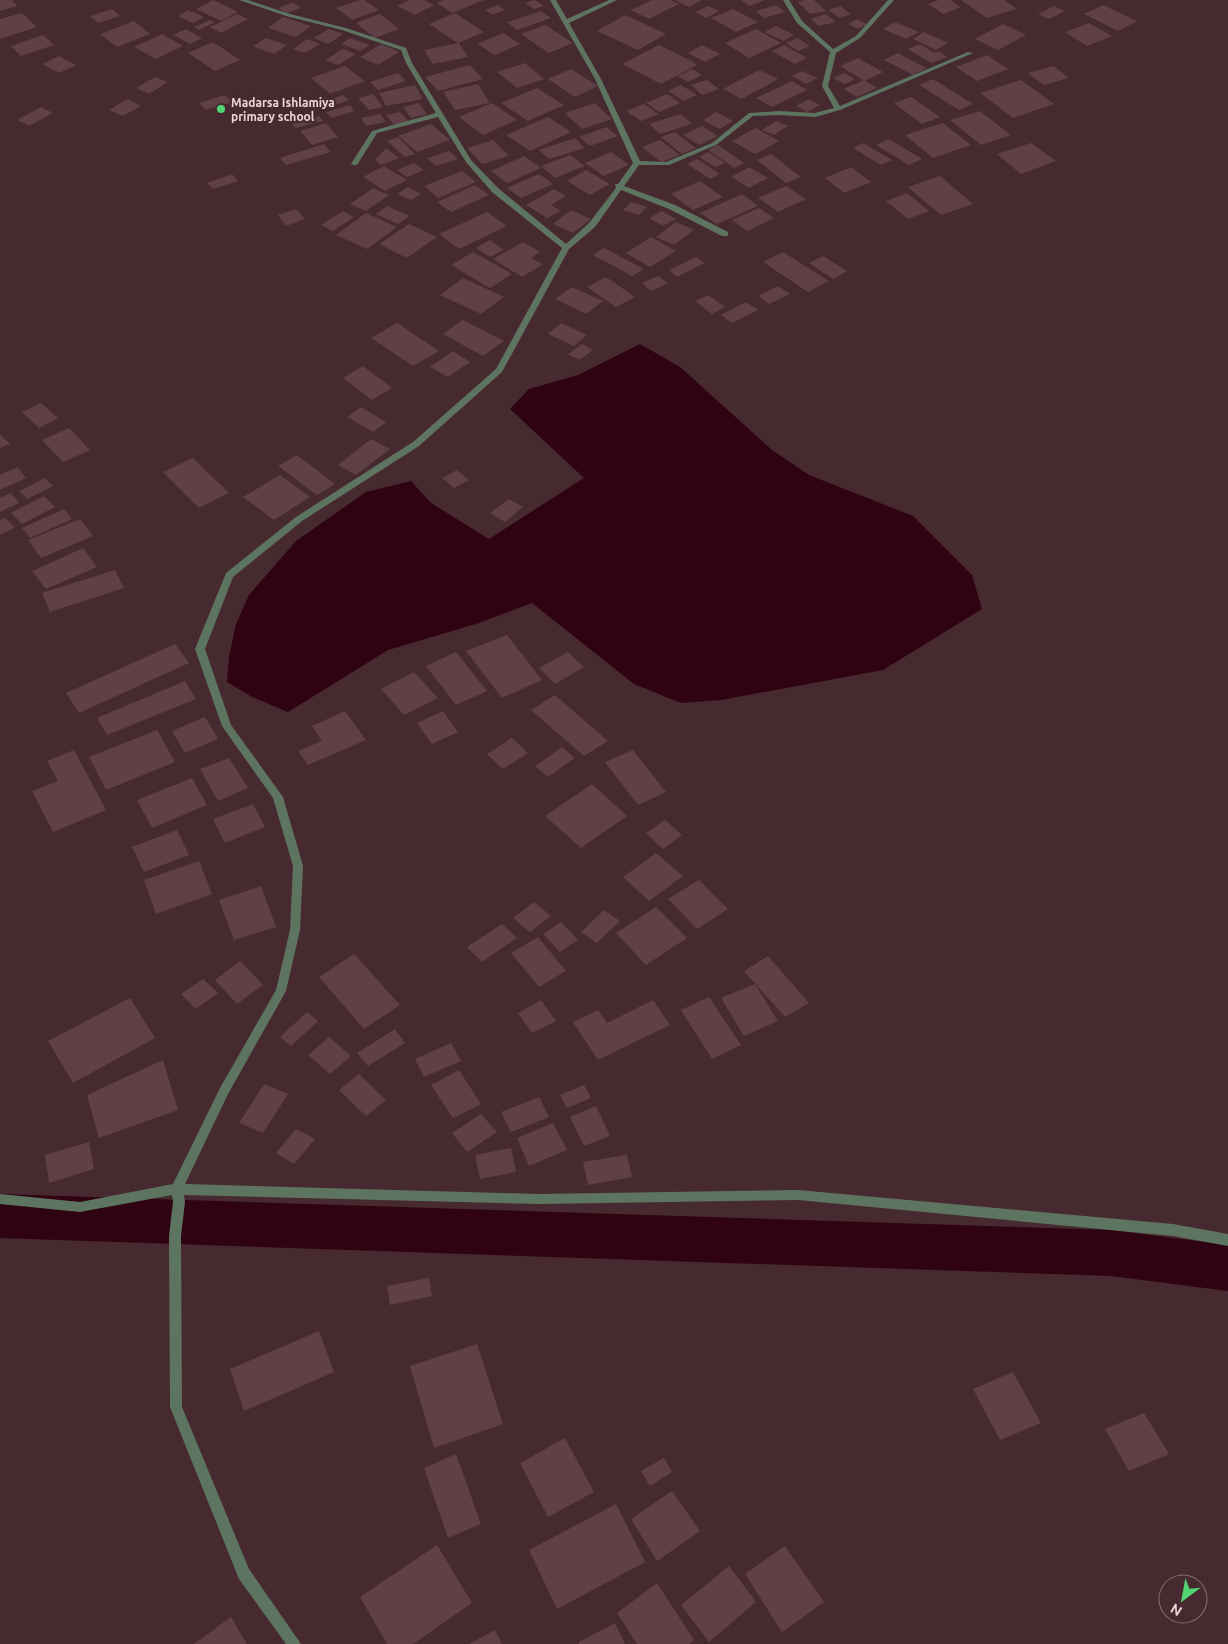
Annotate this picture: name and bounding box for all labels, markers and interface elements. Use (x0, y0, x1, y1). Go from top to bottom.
place label: Madarsa Ishlamiya primary school (231, 96, 335, 123)
marker: Madarsa Ishlamiya primary school (215, 103, 227, 115)
north arrow (1158, 1574, 1208, 1624)
text: N (1167, 1600, 1185, 1620)

